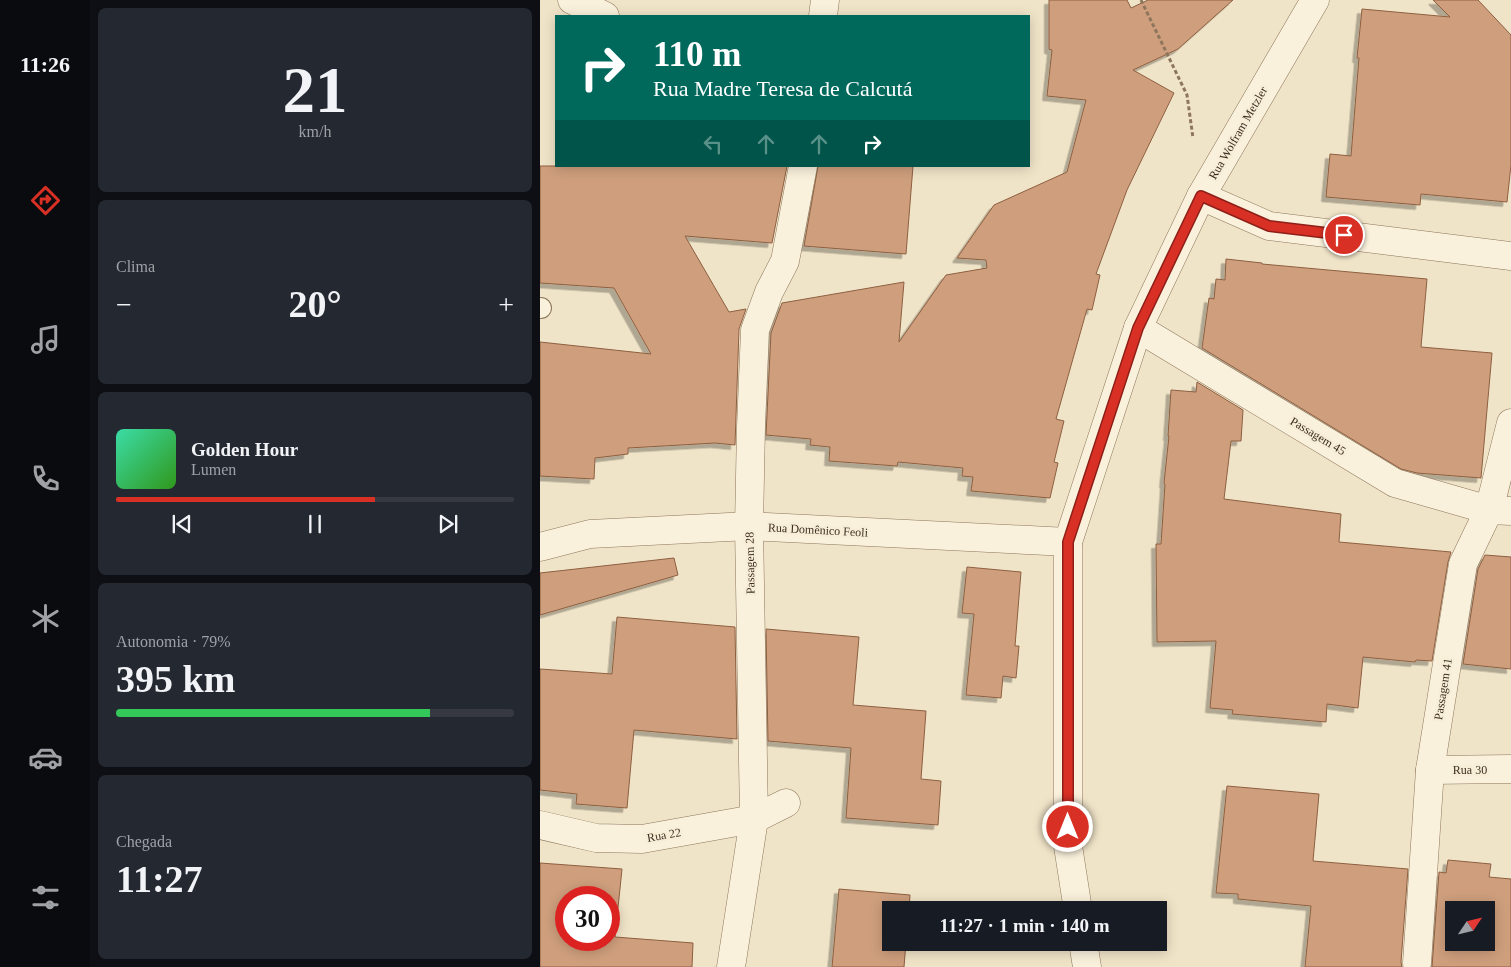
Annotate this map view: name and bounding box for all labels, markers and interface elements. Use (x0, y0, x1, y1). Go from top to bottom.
icon: right (570, 35, 635, 100)
text: 110 m (653, 35, 741, 74)
text: 11:26 (20, 52, 70, 77)
text: 21 (283, 54, 348, 126)
text: Rua Madre Teresa de Calcutá (653, 76, 913, 101)
street label: Rua Wolfram Metzler (1206, 84, 1270, 182)
text: km/h (299, 123, 331, 140)
icon: left (699, 130, 727, 158)
icon: ahead (752, 130, 780, 158)
icon: ahead (805, 130, 833, 158)
icon: right (858, 130, 886, 158)
icon: directions (28, 183, 63, 218)
pin (1323, 214, 1365, 256)
icon: arrive (1330, 221, 1358, 249)
text: Clima (116, 258, 155, 275)
text: 20° (288, 283, 342, 325)
text: − (116, 289, 132, 320)
text: + (498, 289, 514, 320)
icon: music (28, 322, 63, 357)
street label: Passagem 45 (1288, 414, 1348, 458)
text: Golden Hour (191, 439, 298, 460)
icon: phone (28, 461, 63, 496)
text: Lumen (191, 461, 236, 478)
icon: previous (168, 510, 196, 538)
icon: pause (301, 510, 329, 538)
icon: next (434, 510, 462, 538)
street label: Rua Domênico Feoli (768, 520, 869, 540)
street label: Passagem 28 (742, 532, 758, 594)
icon: climate (28, 601, 63, 636)
text: Autonomia · 79% (116, 633, 231, 650)
street label: Passagem 41 (1431, 657, 1455, 721)
text: 395 km (116, 658, 235, 700)
icon: car (28, 740, 63, 775)
street label: Rua 30 (1453, 763, 1487, 777)
position arrow (1041, 800, 1093, 852)
street label: Rua 22 (646, 825, 682, 845)
text: Chegada (116, 833, 172, 850)
text: 11:27 (116, 858, 203, 900)
icon: filters (28, 880, 63, 915)
speed limit sign: 30 (555, 886, 620, 951)
north arrow (1445, 901, 1495, 951)
map controls (1445, 901, 1495, 951)
text: 11:27 · 1 min · 140 m (940, 915, 1109, 936)

